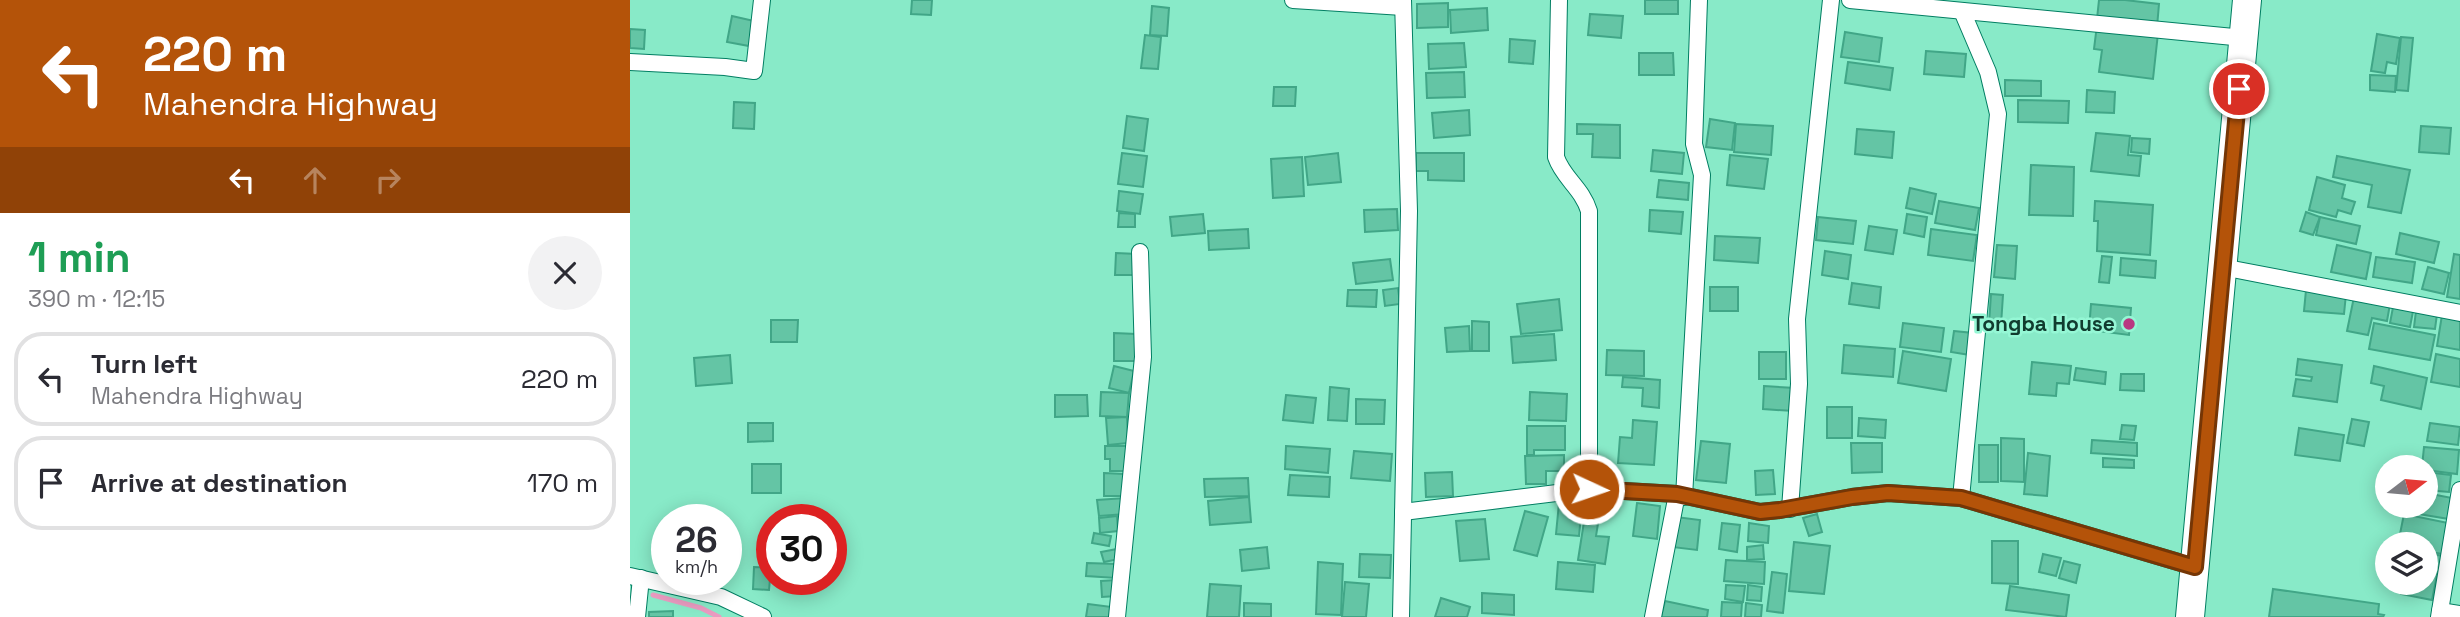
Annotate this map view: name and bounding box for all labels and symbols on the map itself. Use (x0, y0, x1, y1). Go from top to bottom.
pin (2209, 59, 2269, 119)
place label: Tongba House (1972, 310, 2115, 337)
marker: Tongba House (2121, 316, 2137, 332)
position arrow (1552, 452, 1626, 526)
north arrow (2375, 455, 2438, 518)
speed limit sign: 30 (756, 504, 847, 595)

